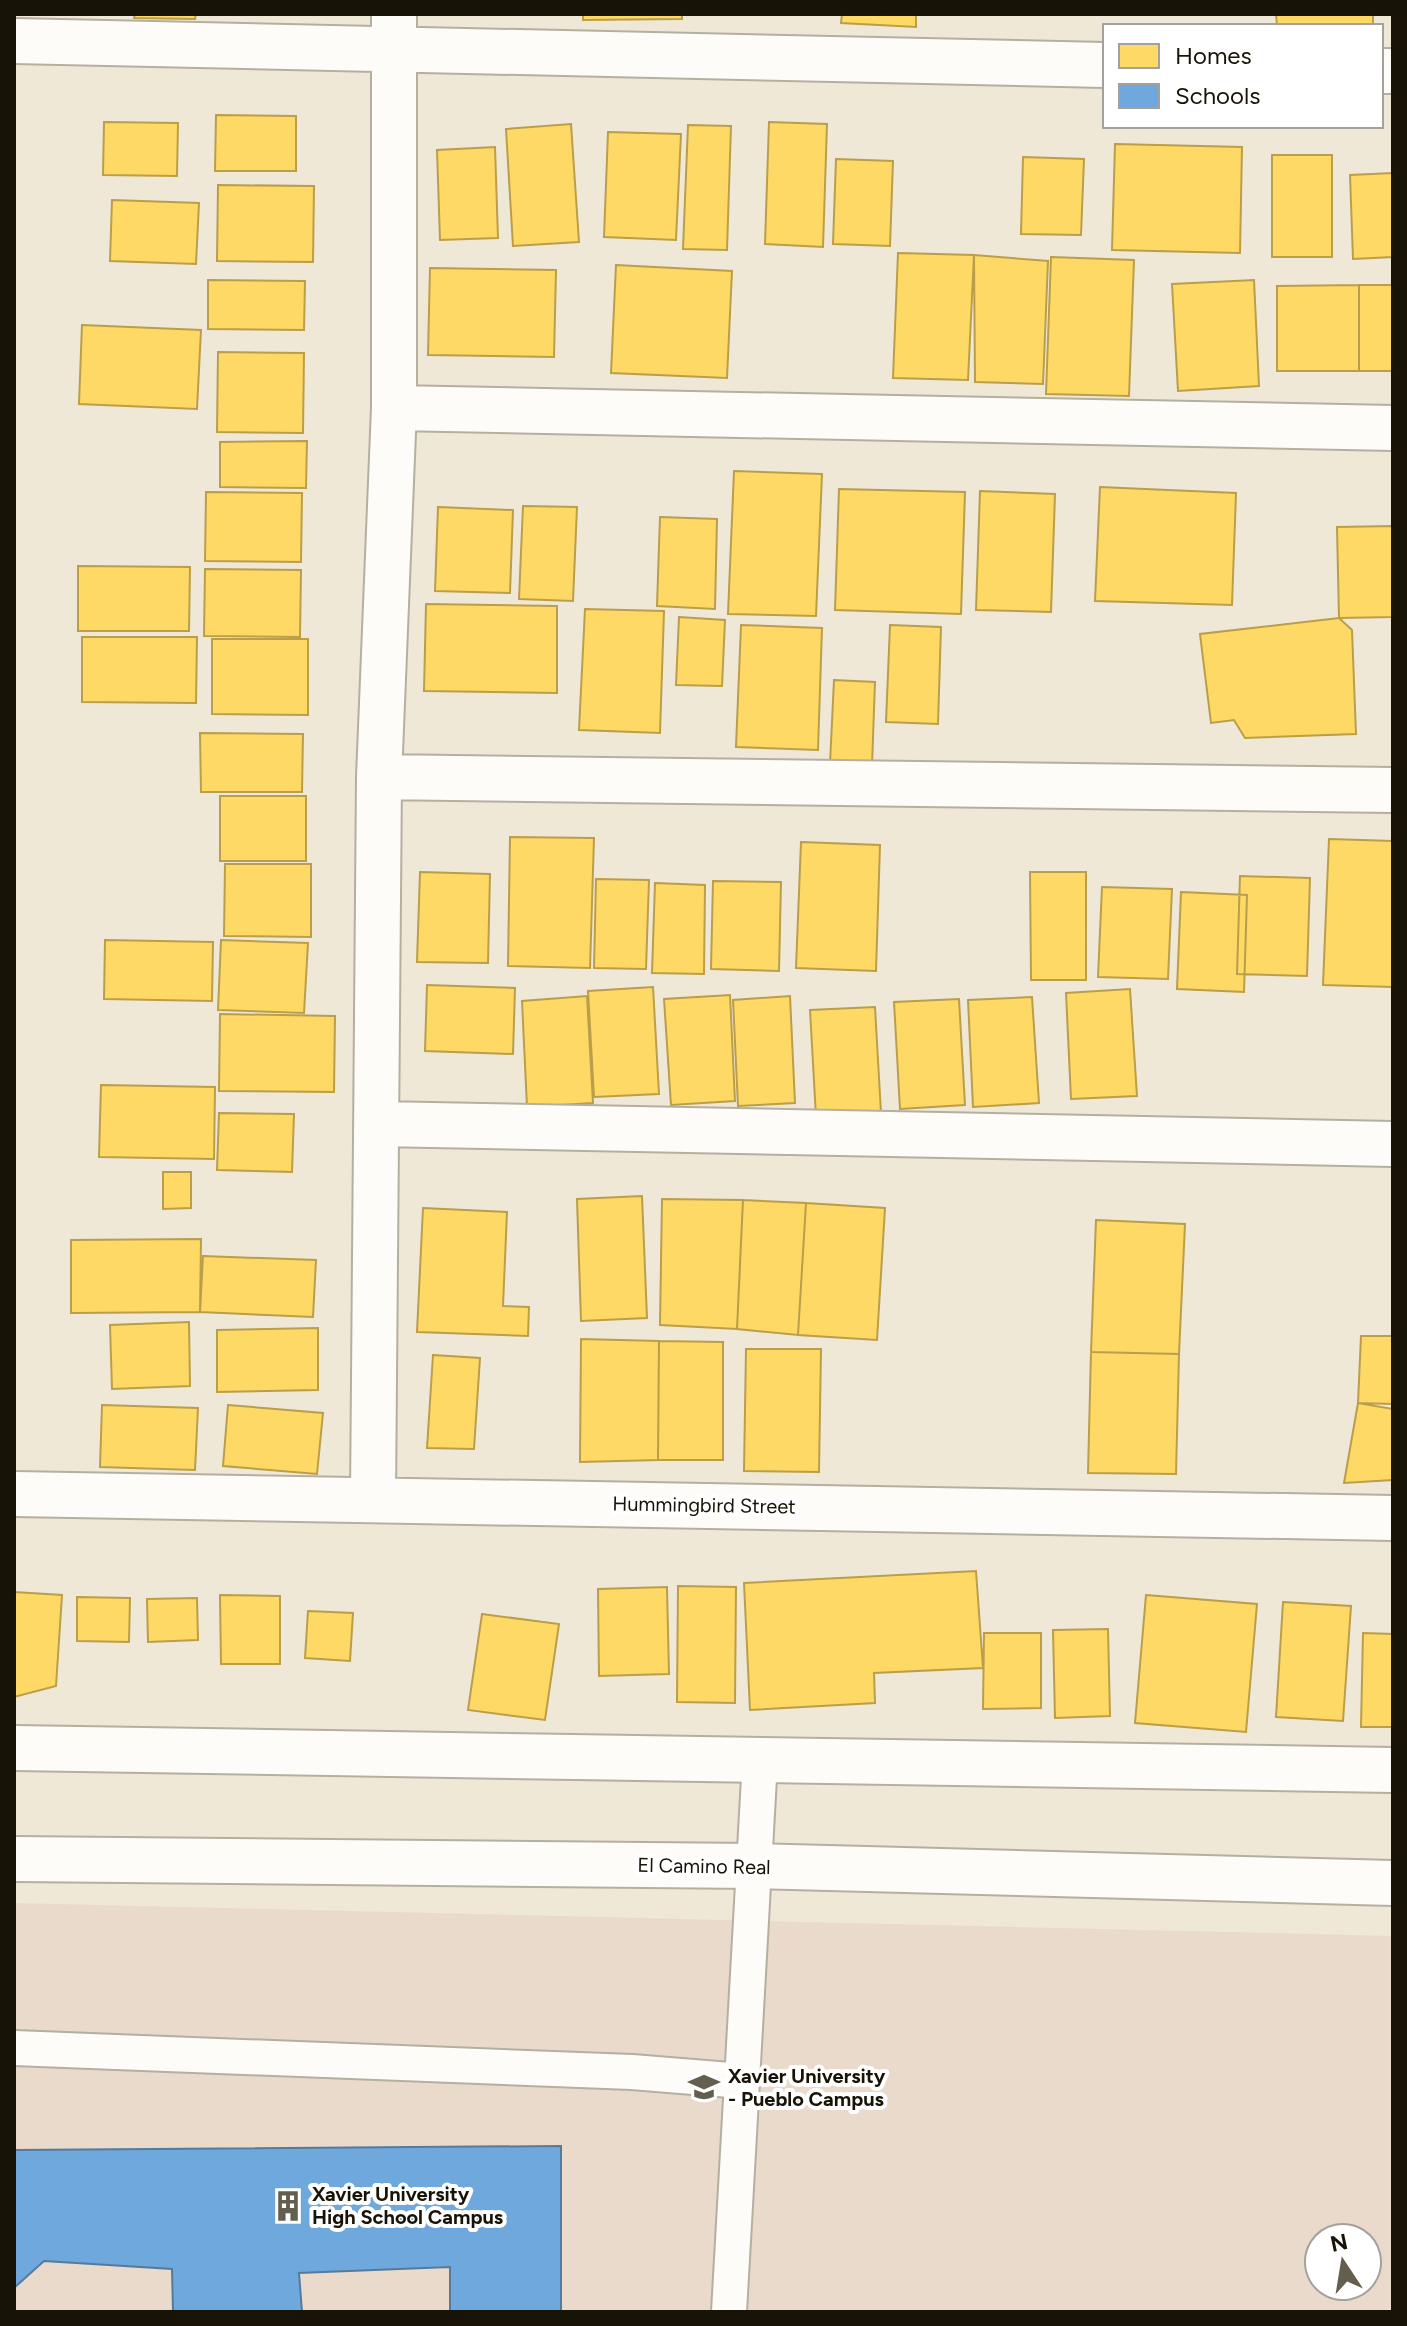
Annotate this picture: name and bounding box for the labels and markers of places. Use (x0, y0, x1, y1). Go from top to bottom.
place label: Xavier University - Pueblo Campus (728, 2064, 886, 2111)
school or university icon: Xavier University - Pueblo Campus (687, 2070, 721, 2104)
place label: Xavier University High School Campus (312, 2182, 503, 2229)
building icon: Xavier University High School Campus (271, 2189, 305, 2223)

